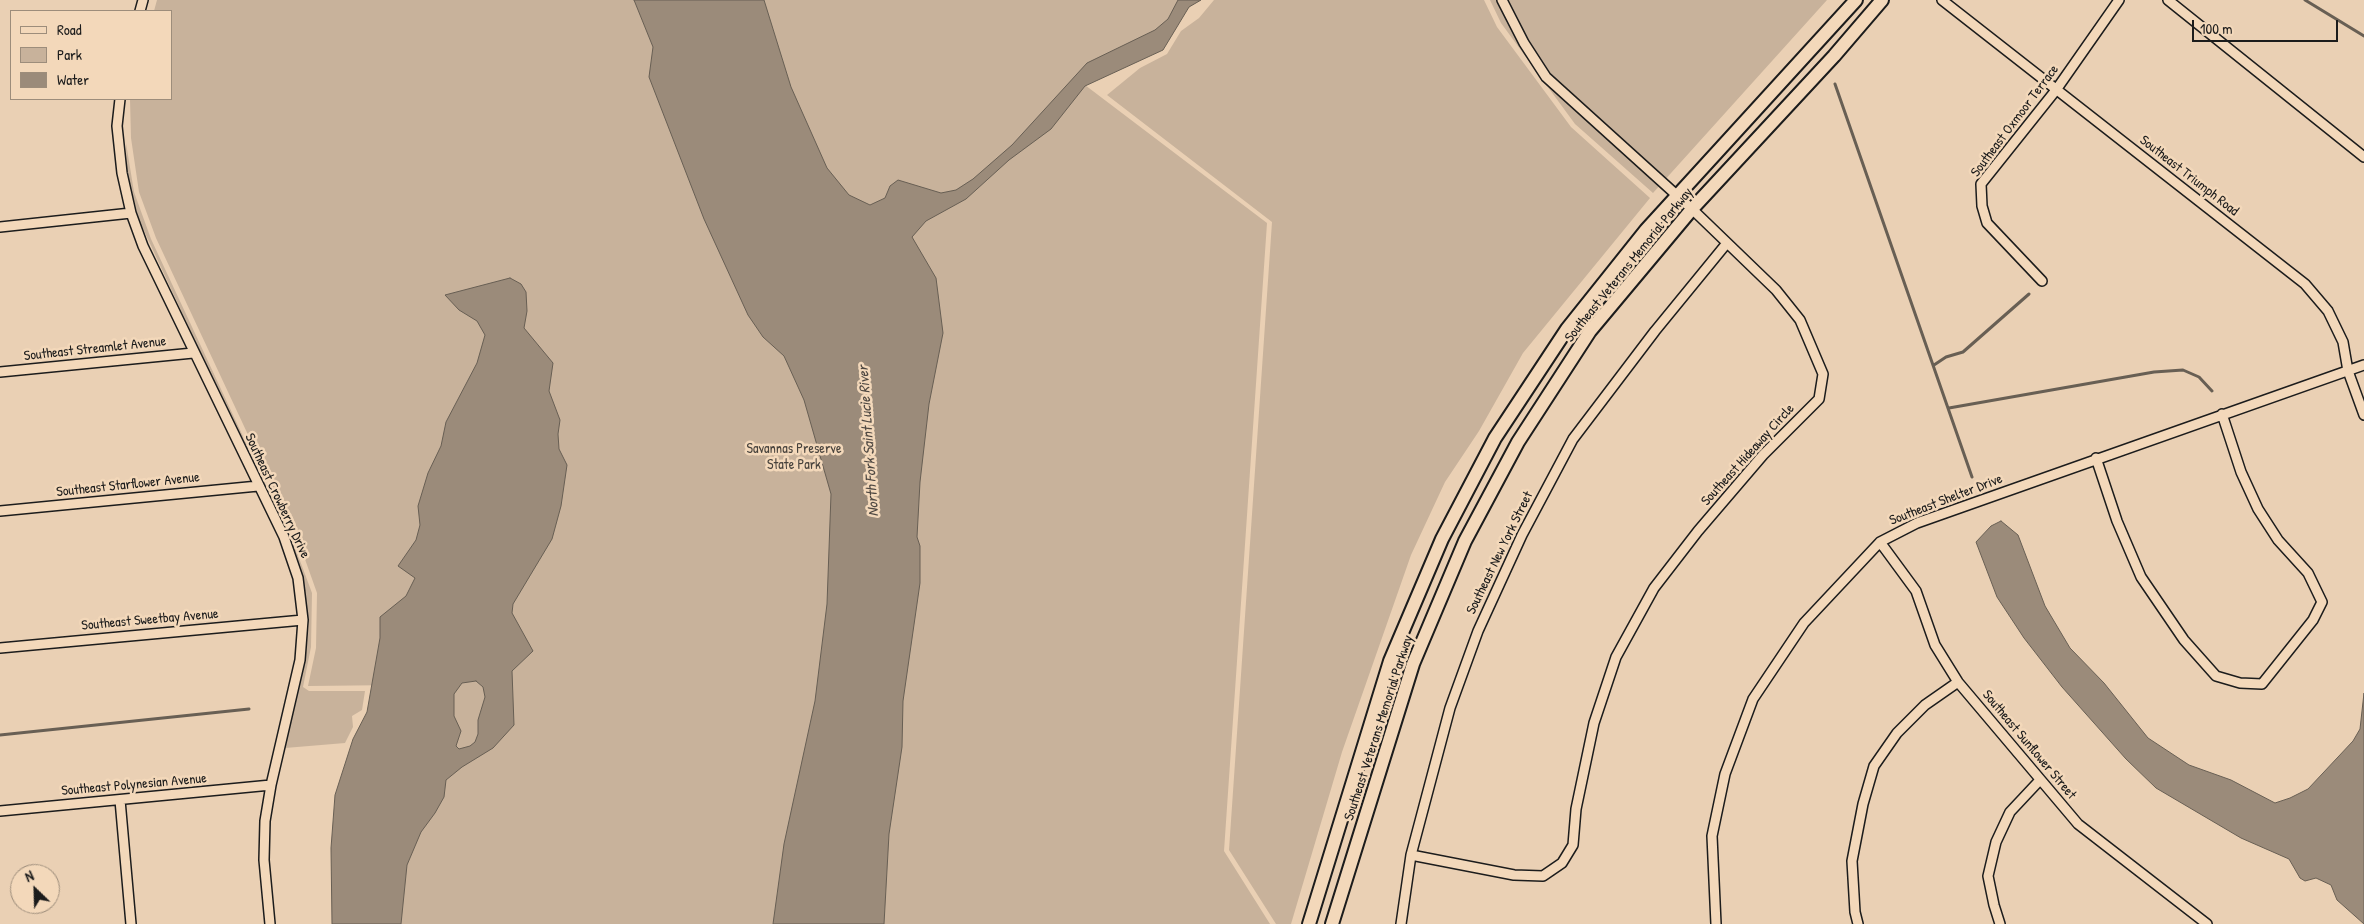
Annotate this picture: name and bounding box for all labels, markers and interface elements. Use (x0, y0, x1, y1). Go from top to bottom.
legend (10, 10, 172, 100)
scale bar (2194, 10, 2340, 42)
text: 100 m (2200, 18, 2233, 39)
text: Road (57, 19, 82, 40)
text: Park (57, 44, 82, 65)
street label: Southeast Oxmoor Terrace (1967, 62, 2063, 180)
text: Water (57, 69, 89, 90)
street label: Southeast Triumph Road (2136, 132, 2242, 220)
street label: Southeast Veterans Memorial Parkway (1561, 184, 1697, 346)
street label: Southeast Streamlet Avenue (23, 333, 167, 365)
water label: North Fork Saint Lucie River (855, 365, 883, 517)
street label: Southeast Hideaway Circle (1698, 401, 1798, 509)
street label: Southeast Crowberry Drive (241, 431, 313, 561)
park label: Savannas Preserve State Park (747, 441, 841, 474)
street label: Southeast Starflower Avenue (56, 469, 200, 501)
street label: Southeast Shelter Drive (1887, 471, 2005, 529)
street label: Southeast New York Street (1463, 489, 1537, 617)
street label: Southeast Sweetbay Avenue (81, 606, 219, 634)
street label: Southeast Veterans Memorial Parkway (1341, 633, 1417, 823)
street label: Southeast Sunflower Street (1978, 687, 2080, 803)
street label: Southeast Polynesian Avenue (61, 770, 207, 800)
north arrow (10, 864, 60, 914)
text: N (22, 866, 36, 886)

